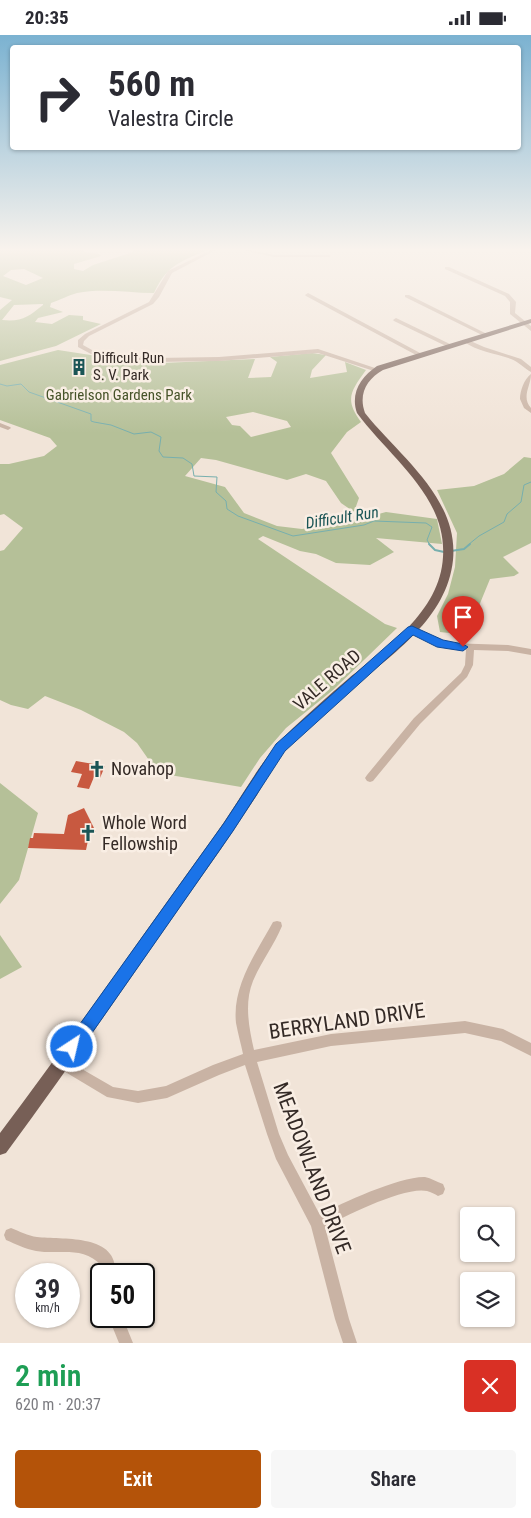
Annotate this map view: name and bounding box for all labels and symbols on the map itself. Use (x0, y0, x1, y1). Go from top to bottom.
place label: Difficult Run S. V. Park (93, 349, 164, 384)
building icon: Difficult Run S. V. Park (69, 357, 89, 377)
park label: Gabrielson Gardens Park (46, 386, 192, 404)
water label: Difficult Run (304, 502, 380, 533)
pin (442, 596, 484, 647)
street label: VALE ROAD (289, 645, 365, 715)
place label: Novahop (111, 758, 174, 779)
church icon: Novahop (87, 759, 107, 779)
place label: Whole Word Fellowship (102, 812, 187, 854)
church icon: Whole Word Fellowship (78, 823, 98, 843)
street label: BERRYLAND DRIVE (267, 998, 427, 1044)
position arrow (45, 1020, 97, 1072)
street label: MEADOWLAND DRIVE (268, 1079, 356, 1257)
speed limit sign: 50 (90, 1263, 155, 1328)

